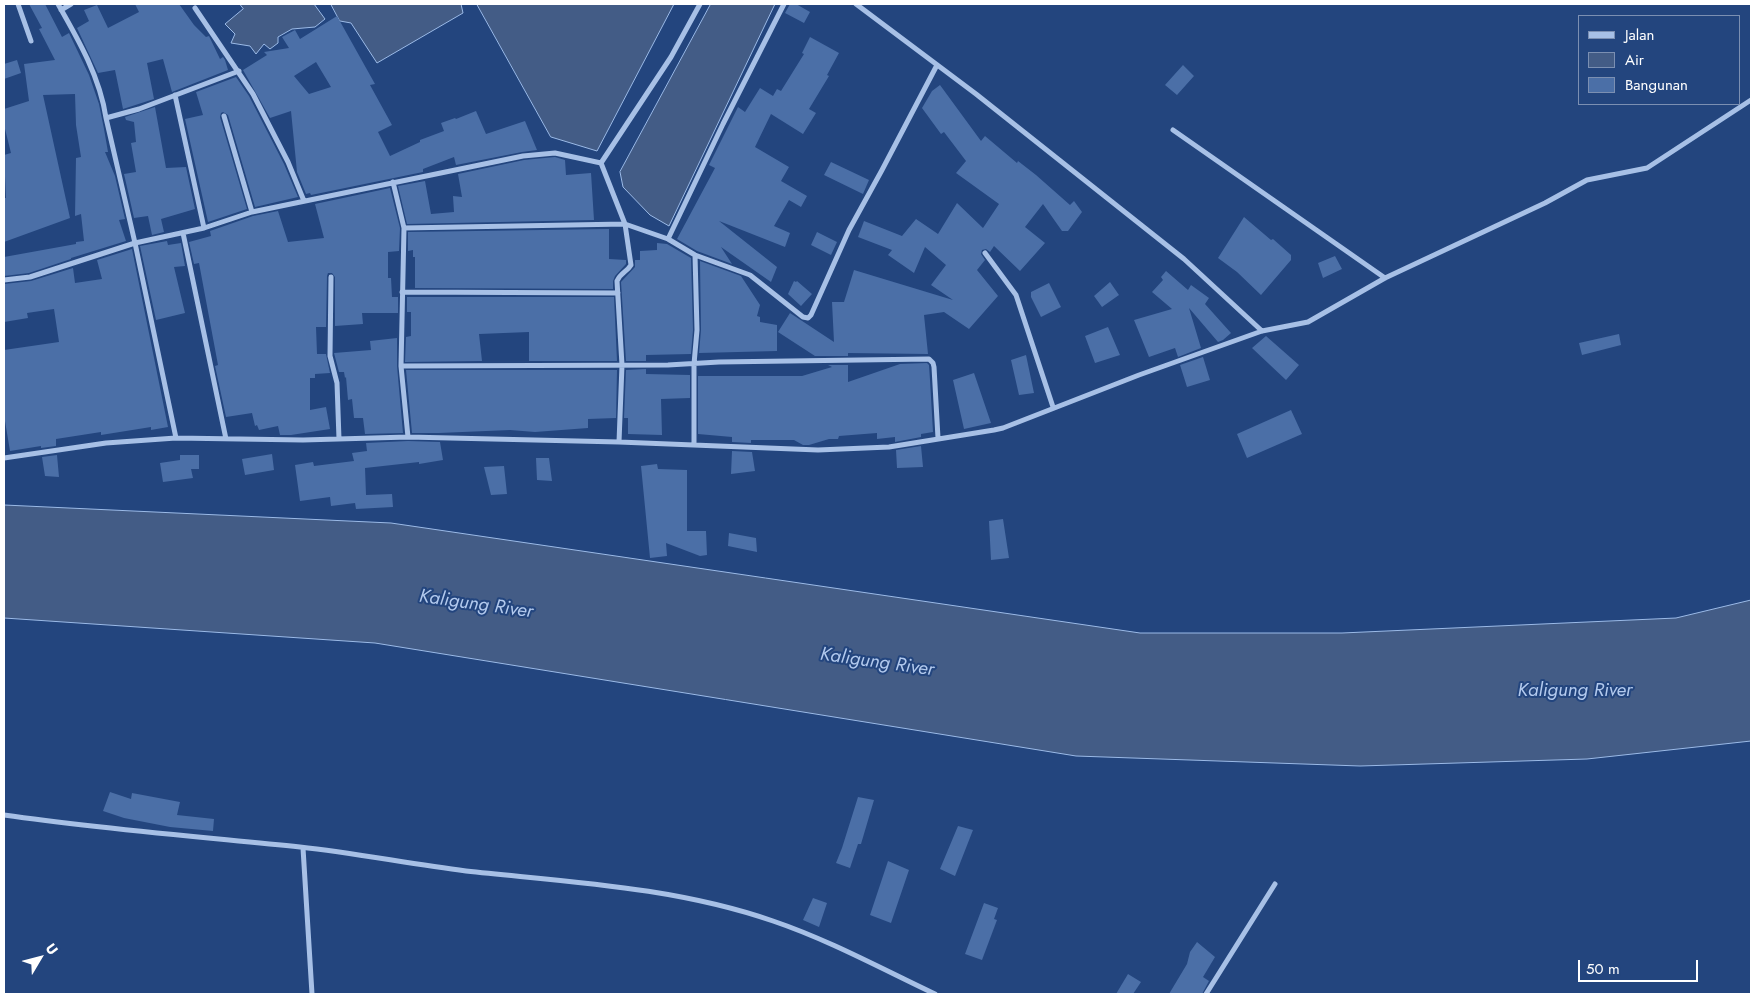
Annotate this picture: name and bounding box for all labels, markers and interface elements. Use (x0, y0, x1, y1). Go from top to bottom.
legend (1578, 15, 1740, 105)
text: Jalan (1625, 24, 1654, 46)
text: Air (1625, 49, 1644, 71)
text: Bangunan (1625, 74, 1688, 96)
water label: Kaligung River (418, 586, 534, 624)
water label: Kaligung River (819, 644, 935, 682)
water label: Kaligung River (1518, 680, 1632, 702)
north arrow (15, 933, 65, 983)
text: U (41, 939, 63, 959)
scale bar (1580, 950, 1700, 982)
text: 50 m (1586, 958, 1620, 980)

